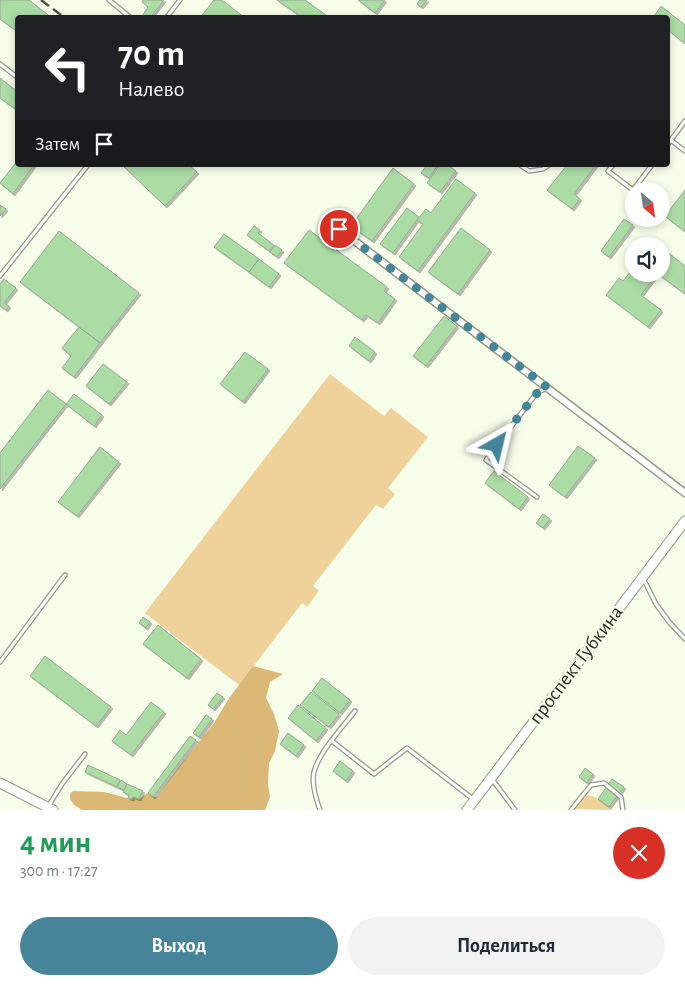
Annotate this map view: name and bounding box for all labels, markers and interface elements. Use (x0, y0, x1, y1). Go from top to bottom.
icon: left (35, 35, 100, 100)
text: 70 m (118, 37, 185, 72)
text: Налево (118, 78, 184, 100)
icon: arrive (90, 130, 118, 158)
text: Затем (35, 135, 80, 154)
north arrow (625, 182, 670, 228)
map controls (625, 182, 670, 282)
pin (318, 208, 360, 250)
icon: arrive (325, 215, 353, 243)
button: sound (625, 237, 670, 282)
position arrow (470, 418, 522, 470)
street label: проспект Губкина (525, 602, 627, 728)
button: close (613, 827, 665, 879)
text: 4 мин (20, 828, 91, 858)
text: 300 m · 17:27 (20, 863, 98, 879)
button: Выход (20, 917, 338, 975)
button: Поделиться (348, 917, 665, 975)

